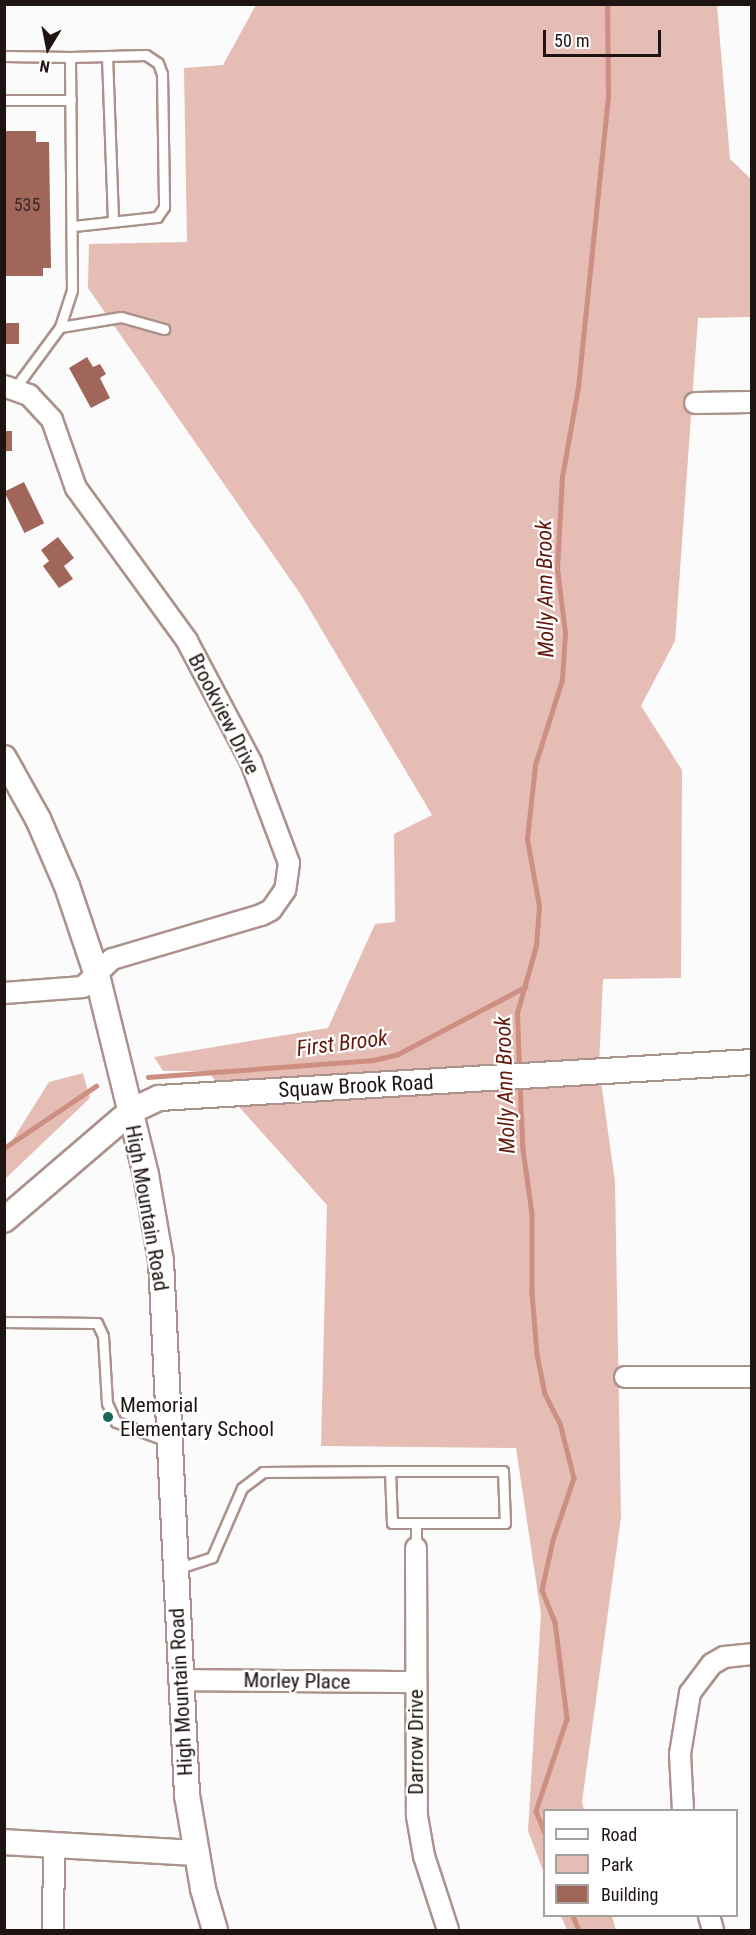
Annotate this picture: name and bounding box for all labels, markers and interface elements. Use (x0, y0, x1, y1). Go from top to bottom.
north arrow (18, 18, 78, 78)
scale bar (546, 18, 664, 56)
text: 50 m (554, 30, 589, 51)
text: N (38, 56, 51, 76)
house number: 535 (14, 194, 40, 216)
water label: Molly Ann Brook (531, 520, 559, 658)
street label: Brookview Drive (183, 649, 265, 779)
water label: Molly Ann Brook (489, 1016, 521, 1154)
water label: First Brook (295, 1024, 389, 1062)
street label: Squaw Brook Road (278, 1069, 434, 1103)
street label: High Mountain Road (120, 1123, 174, 1293)
place label: Memorial Elementary School (120, 1392, 274, 1442)
marker: Memorial Elementary School (101, 1410, 115, 1424)
street label: High Mountain Road (164, 1607, 198, 1777)
street label: Morley Place (243, 1667, 351, 1695)
street label: Darrow Drive (403, 1689, 429, 1795)
legend (543, 1809, 738, 1917)
text: Road (601, 1824, 637, 1845)
text: Park (601, 1854, 633, 1875)
text: Building (601, 1884, 658, 1905)

